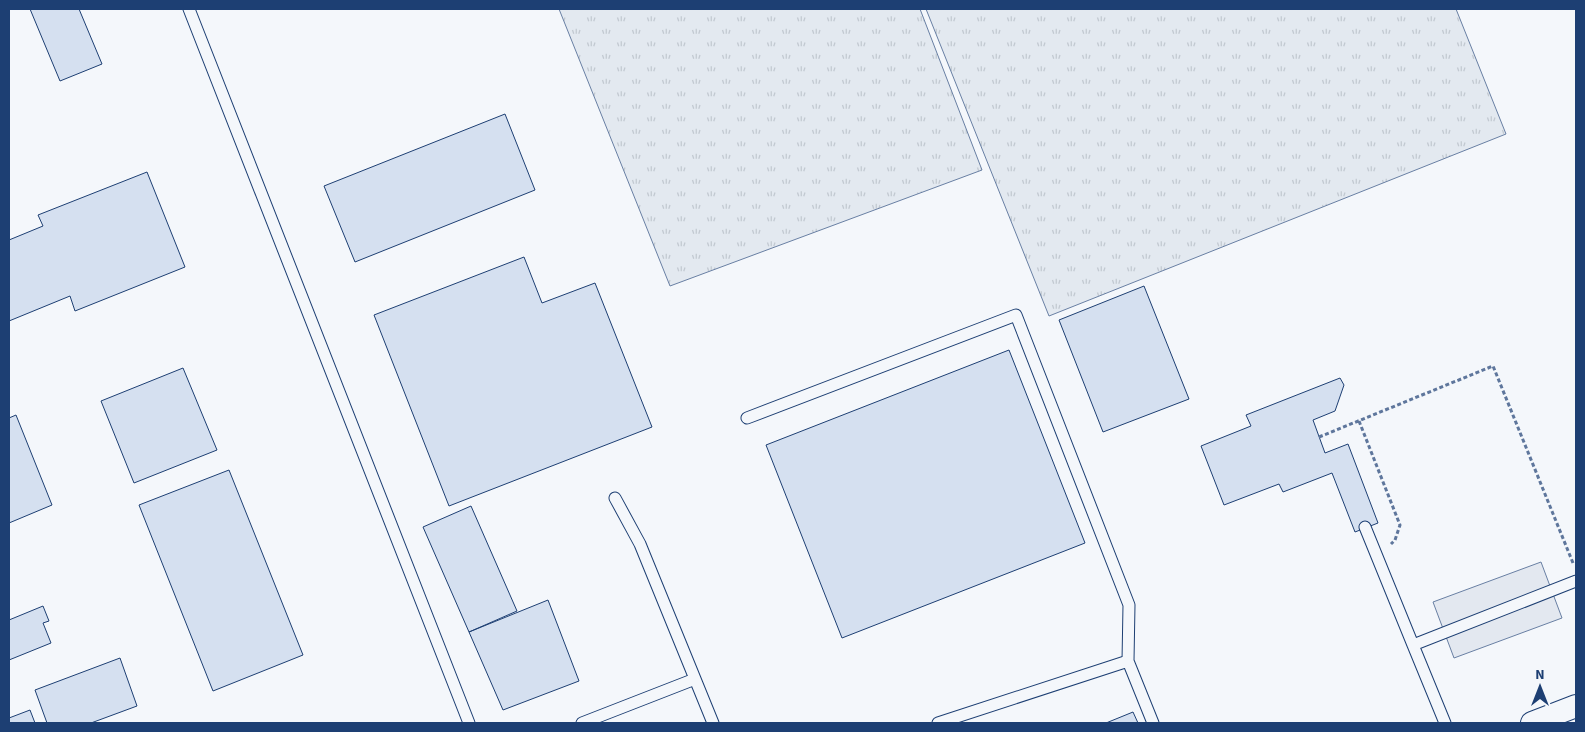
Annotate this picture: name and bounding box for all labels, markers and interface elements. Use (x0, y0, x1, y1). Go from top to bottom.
north arrow (1515, 662, 1565, 712)
text: N (1535, 665, 1545, 685)

